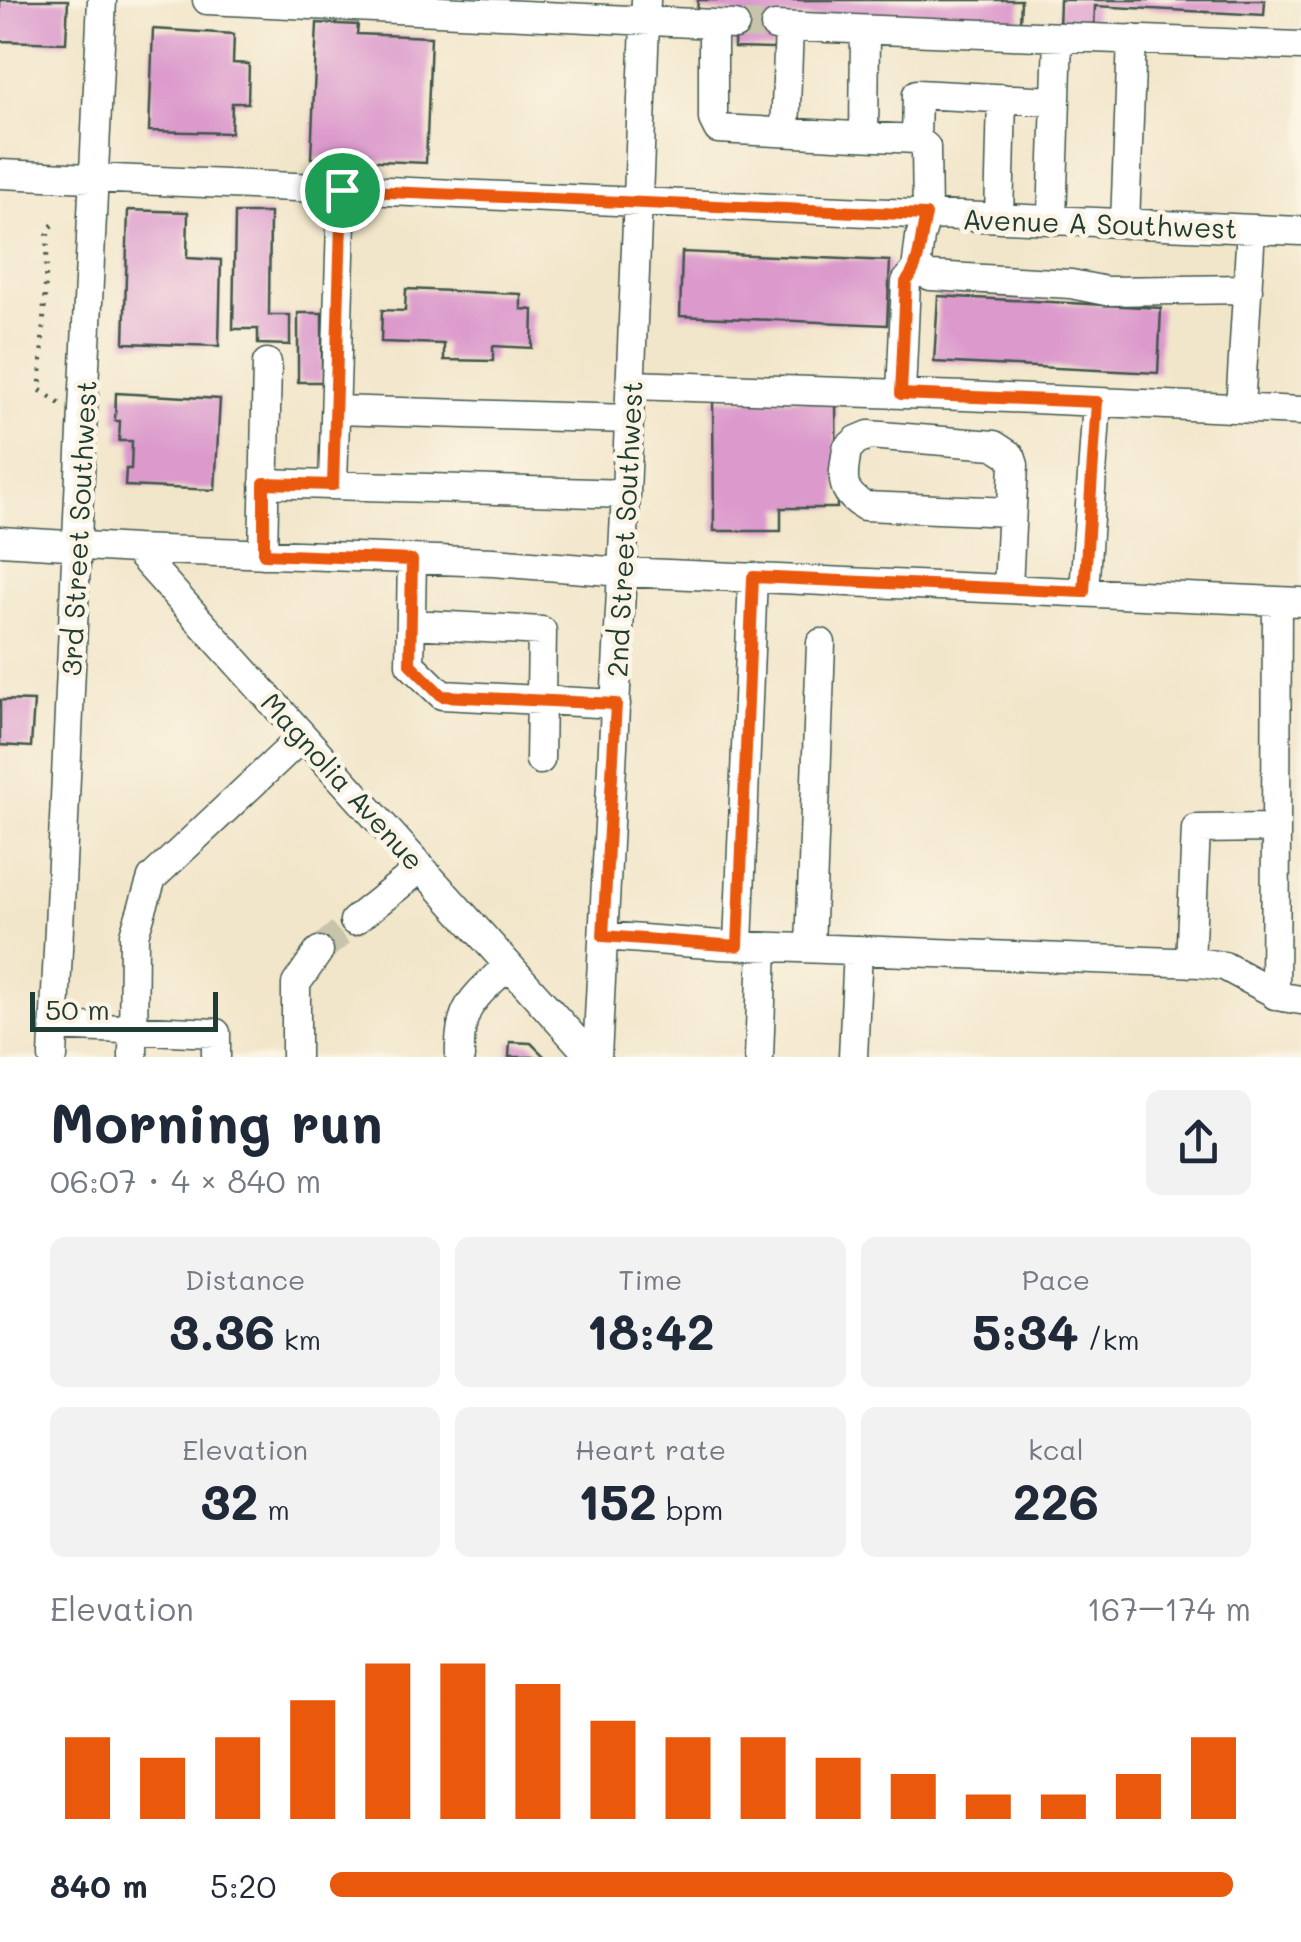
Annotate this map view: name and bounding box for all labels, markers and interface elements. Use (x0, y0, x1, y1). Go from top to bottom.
pin (300, 148, 385, 233)
icon: arrive (315, 163, 370, 218)
street label: Avenue A Southwest (962, 200, 1238, 246)
street label: 3rd Street Southwest (52, 379, 104, 677)
street label: 2nd Street Southwest (598, 380, 650, 678)
street label: Magnolia Avenue (254, 685, 432, 877)
scale bar (30, 987, 218, 1032)
text: 50 m (45, 991, 110, 1027)
text: Morning run (50, 1085, 383, 1157)
button: share (1146, 1090, 1251, 1195)
text: 06:07 · 4 × 840 m (50, 1159, 321, 1201)
text: Distance (185, 1261, 305, 1297)
text: Time (619, 1261, 682, 1297)
text: Pace (1022, 1261, 1090, 1297)
text: 3.36 (169, 1297, 275, 1363)
text: 18:42 (586, 1297, 715, 1363)
text: 5:34 (972, 1297, 1079, 1363)
text: km (275, 1321, 321, 1357)
text: /km (1079, 1321, 1140, 1357)
text: Elevation (182, 1431, 308, 1467)
text: Heart rate (575, 1431, 726, 1467)
text: kcal (1028, 1431, 1084, 1467)
text: 32 (201, 1467, 259, 1533)
text: 152 (578, 1467, 657, 1533)
text: 226 (1013, 1467, 1099, 1533)
text: m (259, 1491, 290, 1527)
text: bpm (657, 1491, 723, 1527)
text: Elevation (50, 1587, 194, 1629)
text: 167–174 m (1087, 1587, 1251, 1629)
text: 840 m (50, 1864, 148, 1906)
text: 5:20 (210, 1864, 276, 1906)

